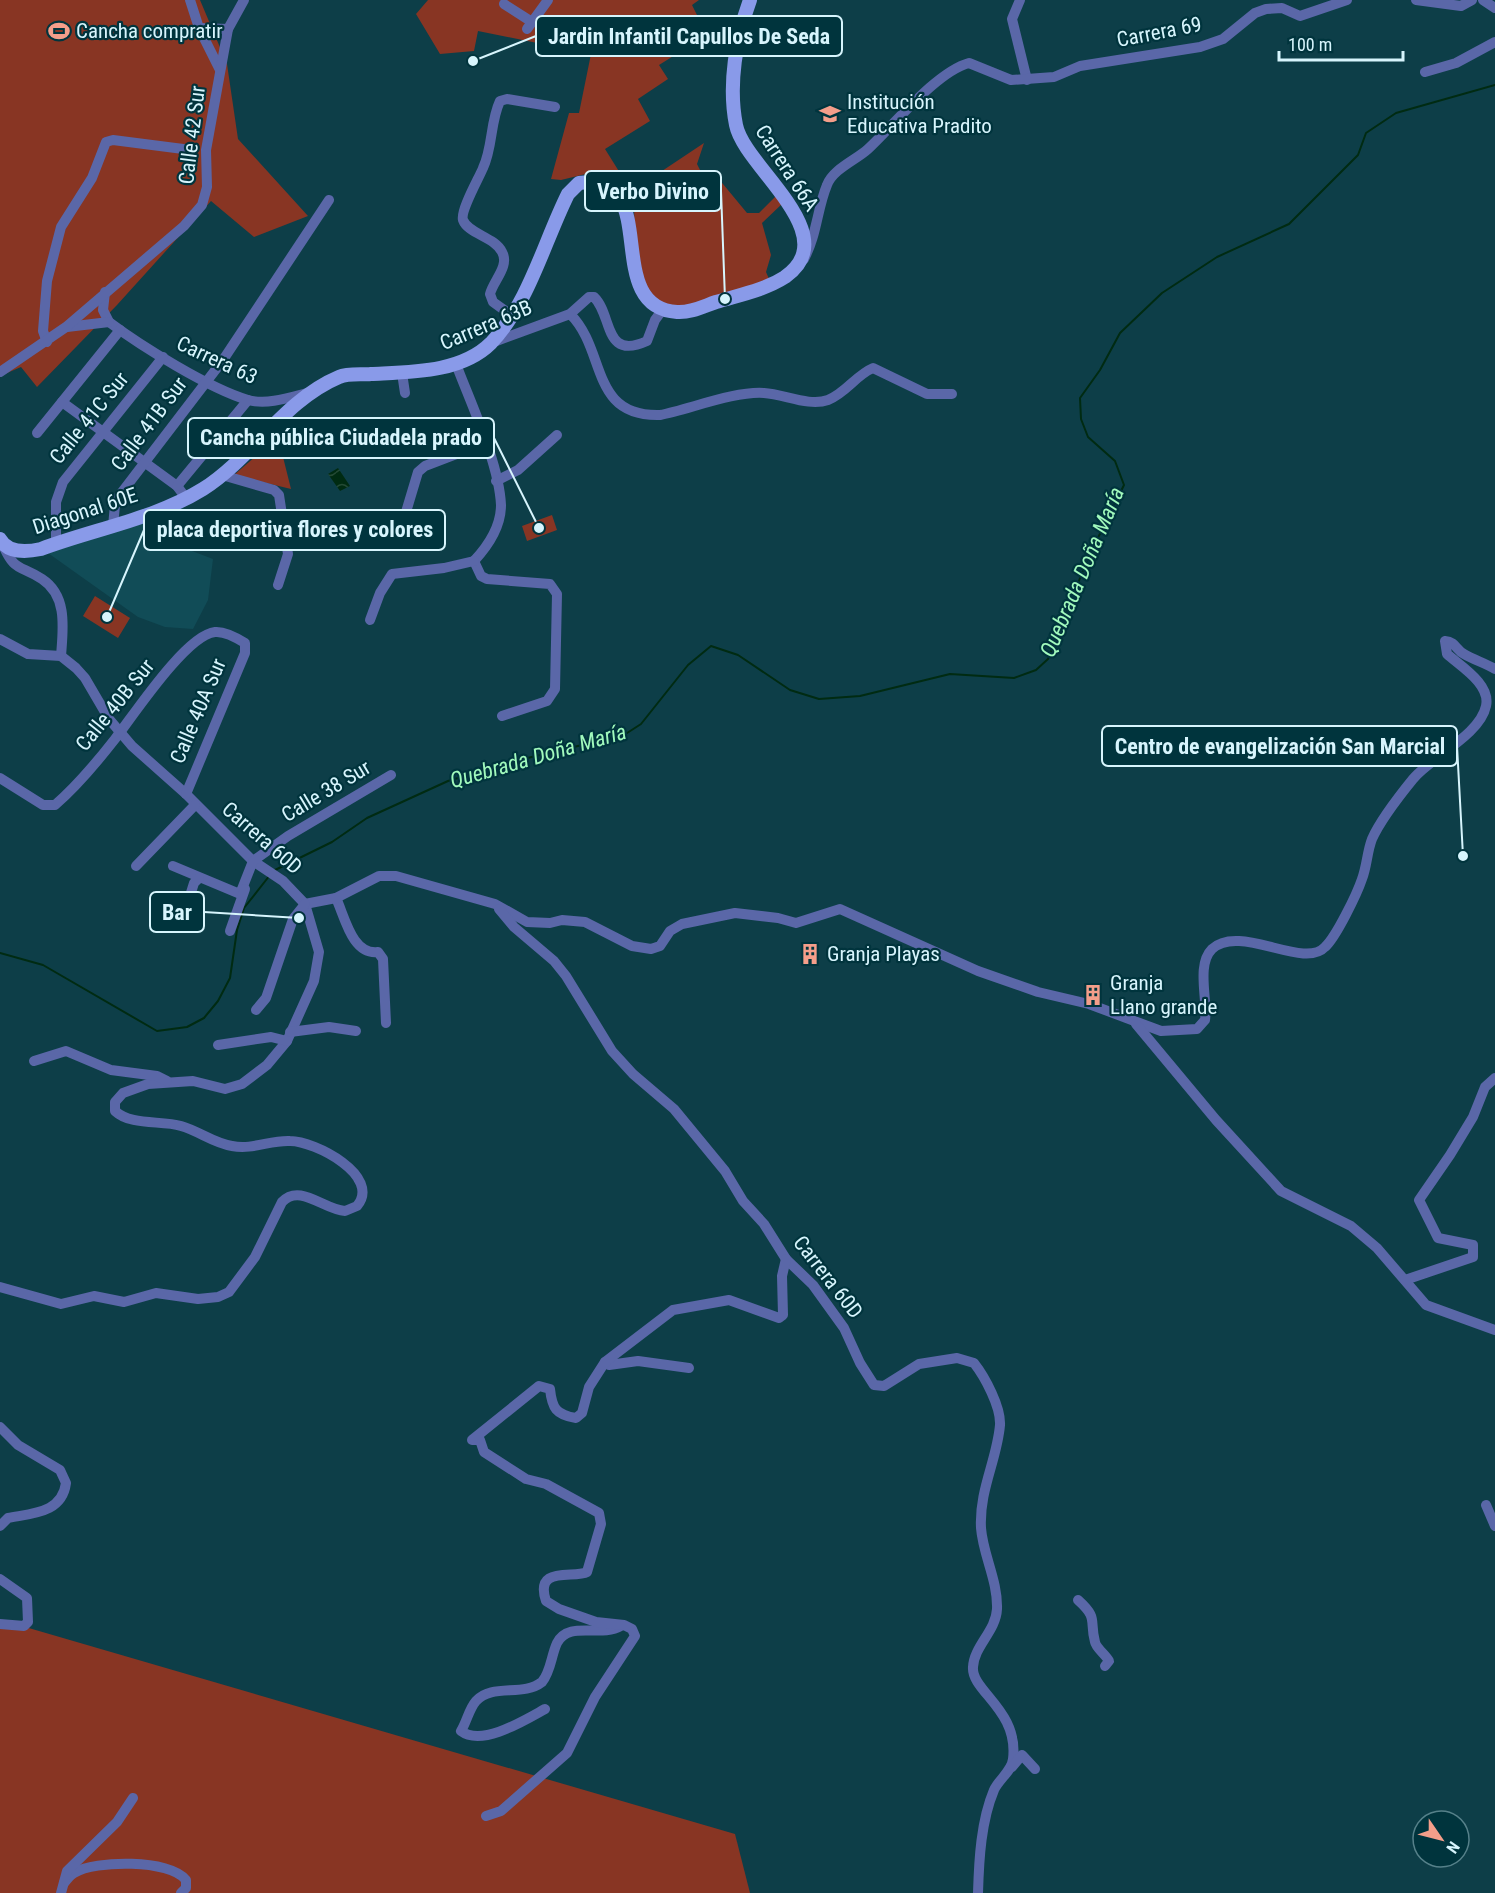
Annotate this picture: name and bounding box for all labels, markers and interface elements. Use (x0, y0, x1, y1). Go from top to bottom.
street label: Carrera 69 (1114, 12, 1204, 52)
callout: Jardin Infantil Capullos De Seda (536, 16, 842, 56)
sports icon: Cancha compratir (47, 19, 71, 43)
place label: Cancha compratir (76, 19, 223, 43)
text: Jardin Infantil Capullos De Seda (548, 24, 830, 49)
scale bar (1279, 24, 1404, 62)
text: 100 m (1288, 34, 1332, 55)
street label: Calle 42 Sur (174, 84, 210, 186)
place label: Institución Educativa Pradito (847, 90, 992, 138)
school or university icon: Institución Educativa Pradito (818, 102, 842, 126)
street label: Carrera 66A (750, 120, 824, 216)
callout: Verbo Divino (585, 171, 721, 211)
text: Verbo Divino (597, 179, 709, 204)
street label: Carrera 63B (436, 295, 536, 355)
street label: Carrera 63 (173, 331, 261, 389)
street label: Calle 41C Sur (45, 367, 133, 469)
street label: Calle 41B Sur (106, 373, 192, 475)
callout: Cancha pública Ciudadela prado (188, 418, 494, 458)
text: Cancha pública Ciudadela prado (200, 425, 482, 450)
street label: Diagonal 60E (30, 483, 140, 539)
water label: Quebrada Doña María (1035, 483, 1129, 661)
callout: placa deportiva flores y colores (144, 510, 445, 550)
text: placa deportiva flores y colores (157, 517, 433, 542)
street label: Calle 40B Sur (71, 654, 159, 756)
street label: Calle 40A Sur (165, 655, 231, 767)
water label: Quebrada Doña María (447, 719, 629, 793)
callout: Centro de evangelización San Marcial (1102, 726, 1457, 766)
text: Centro de evangelización San Marcial (1115, 734, 1445, 759)
street label: Calle 38 Sur (277, 755, 375, 827)
street label: Carrera 60D (217, 797, 307, 879)
callout: Bar (150, 892, 204, 932)
text: Bar (162, 900, 192, 925)
building icon: Granja Playas (798, 942, 822, 966)
place label: Granja Playas (827, 942, 940, 966)
place label: Granja Llano grande (1110, 971, 1217, 1019)
building icon: Granja Llano grande (1081, 983, 1105, 1007)
street label: Carrera 60D (788, 1231, 868, 1323)
north arrow (1411, 1809, 1471, 1869)
text: N (1442, 1838, 1463, 1857)

